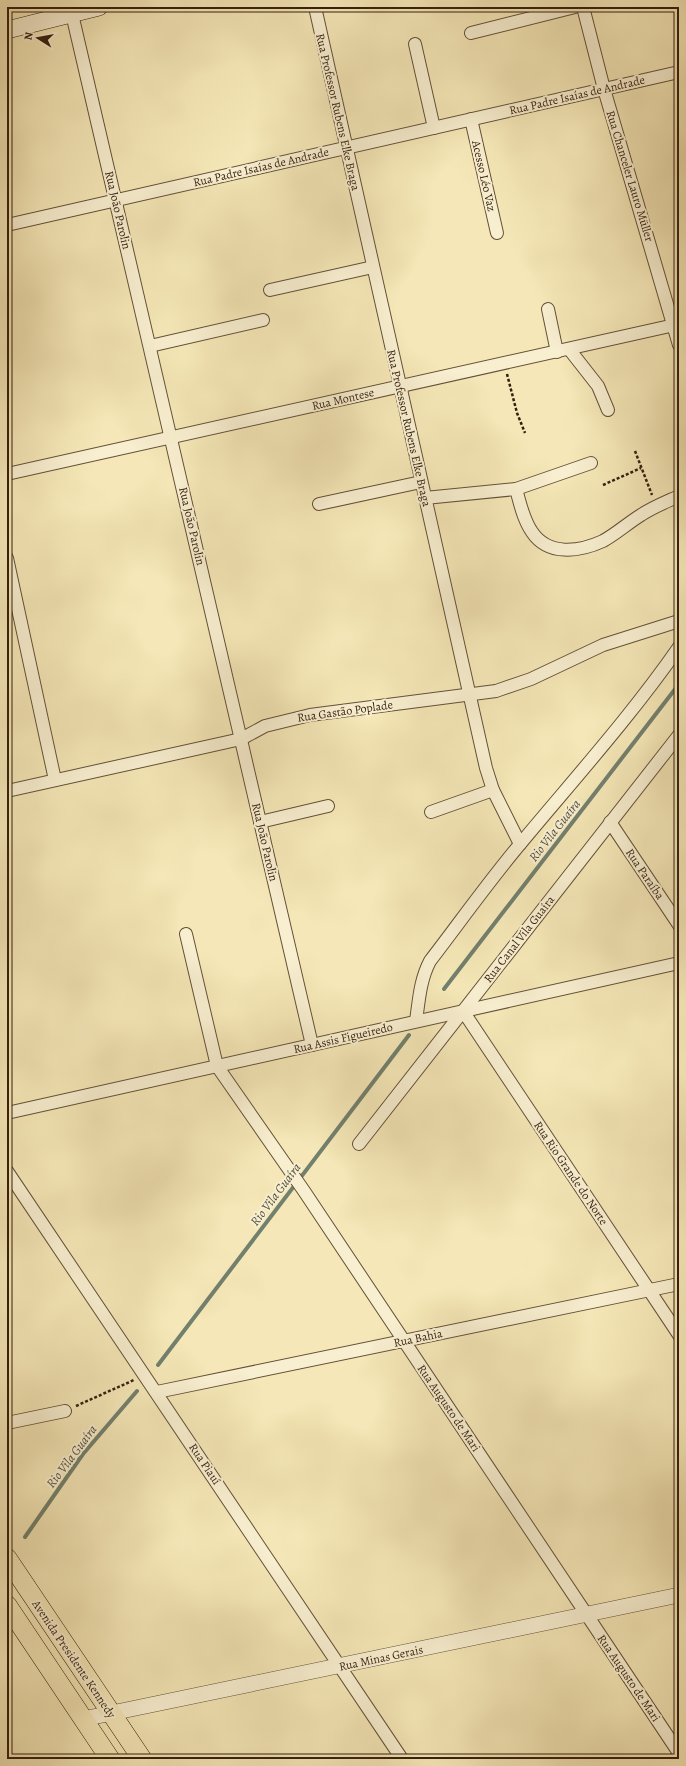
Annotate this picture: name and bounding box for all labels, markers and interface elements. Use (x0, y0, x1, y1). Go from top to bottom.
north arrow (18, 18, 58, 58)
text: N (21, 31, 37, 42)
street label: Rua Professor Rubens Elke Braga (312, 32, 364, 193)
street label: Rua Padre Isaías de Andrade (508, 72, 646, 118)
street label: Rua Chanceler Lauro Müller (602, 108, 658, 244)
street label: Acesso Léo Vaz (468, 138, 500, 213)
street label: Rua Padre Isaías de Andrade (192, 144, 330, 190)
street label: Rua João Parolin (101, 169, 135, 251)
street label: Rua Professor Rubens Elke Braga (383, 348, 435, 509)
street label: Rua Montese (310, 384, 376, 414)
street label: Rua João Parolin (175, 485, 209, 567)
street label: Rua Gastão Poplade (296, 696, 394, 726)
water label: Rio Vila Guaíra (525, 796, 584, 865)
street label: Rua João Parolin (248, 801, 282, 883)
street label: Rua Paraíba (622, 845, 668, 903)
street label: Rua Canal Vila Guaíra (480, 892, 558, 986)
street label: Rua Assis Figueiredo (292, 1019, 394, 1057)
street label: Rua Rio Grande do Norte (530, 1118, 612, 1228)
water label: Rio Vila Guaíra (246, 1159, 305, 1229)
street label: Rua Bahia (392, 1325, 444, 1351)
street label: Rua Augusto de Mari (414, 1361, 484, 1455)
water label: Rio Vila Guaíra (42, 1421, 101, 1491)
street label: Rua Piauí (185, 1440, 225, 1488)
street label: Avenida Presidente Kennedy (28, 1596, 120, 1722)
street label: Rua Augusto de Mari (594, 1631, 664, 1725)
street label: Rua Minas Gerais (337, 1641, 425, 1675)

